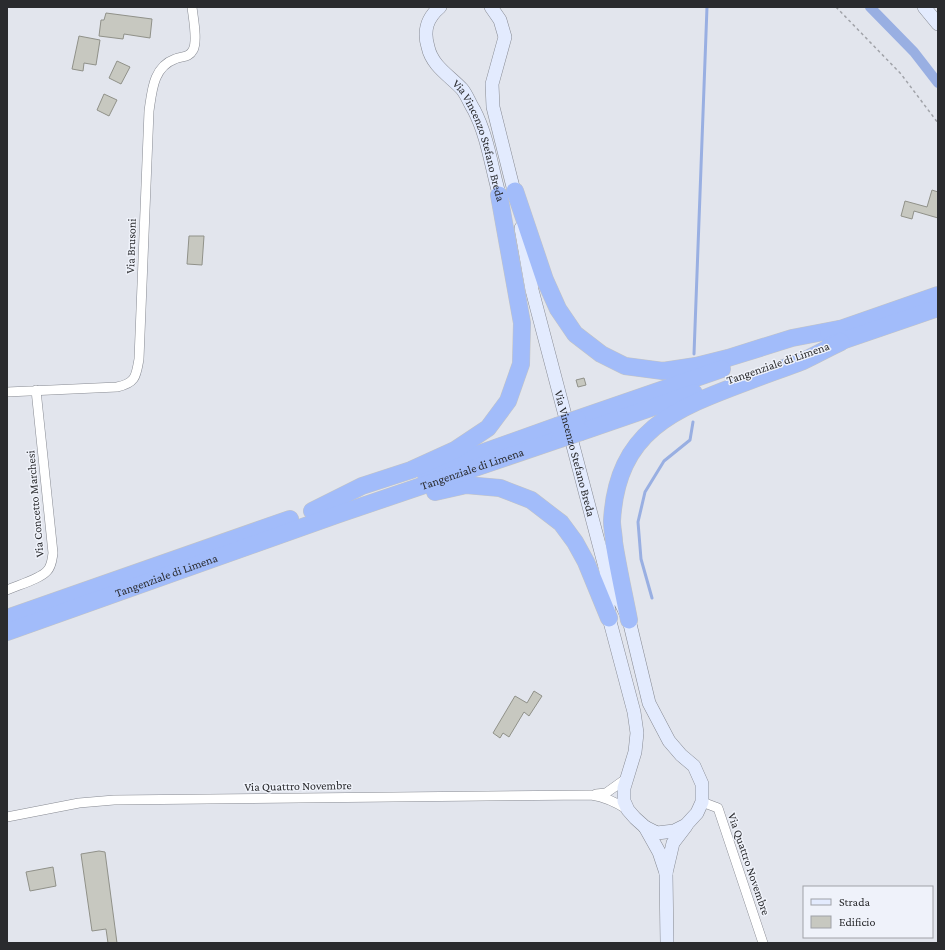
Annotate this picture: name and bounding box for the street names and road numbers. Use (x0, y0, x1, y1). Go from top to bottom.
street label: Via Vincenzo Stefano Breda (450, 76, 508, 204)
street label: Via Brusoni (123, 218, 139, 274)
street label: Tangenziale di Limena (725, 339, 832, 387)
street label: Via Vincenzo Stefano Breda (552, 389, 598, 519)
street label: Tangenziale di Limena (419, 445, 526, 493)
street label: Via Concetto Marchesi (23, 450, 47, 558)
street label: Tangenziale di Limena (113, 551, 220, 600)
street label: Via Quattro Novembre (244, 778, 352, 794)
street label: Via Quattro Novembre (725, 811, 773, 917)

